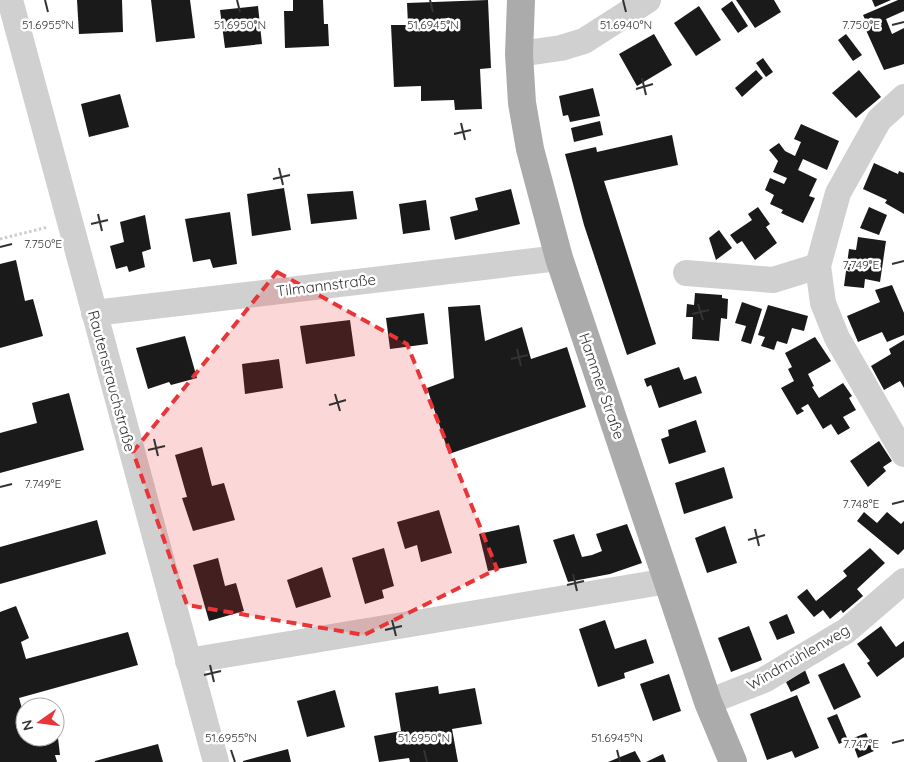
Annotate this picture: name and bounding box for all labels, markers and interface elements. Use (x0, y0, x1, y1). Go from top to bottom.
text: 51.6955°N (22, 17, 74, 32)
text: 51.6950°N (214, 17, 266, 32)
text: 51.6945°N (407, 17, 459, 32)
text: 51.6940°N (600, 17, 652, 32)
text: 7.750°E (842, 17, 880, 32)
text: 7.750°E (24, 236, 62, 251)
text: 7.749°E (843, 257, 880, 272)
street label: Tilmannstraße (275, 269, 377, 301)
street label: Rautenstrauchstraße (84, 308, 140, 454)
street label: Hammer Straße (575, 330, 629, 442)
text: 7.749°E (25, 476, 62, 491)
text: 7.748°E (843, 496, 880, 511)
street label: Windmühlenweg (743, 620, 853, 694)
north arrow (15, 697, 65, 747)
text: N (17, 718, 37, 732)
text: 51.6955°N (205, 730, 257, 745)
text: 51.6950°N (398, 730, 450, 745)
text: 51.6945°N (591, 730, 643, 745)
text: 7.747°E (843, 736, 879, 751)

